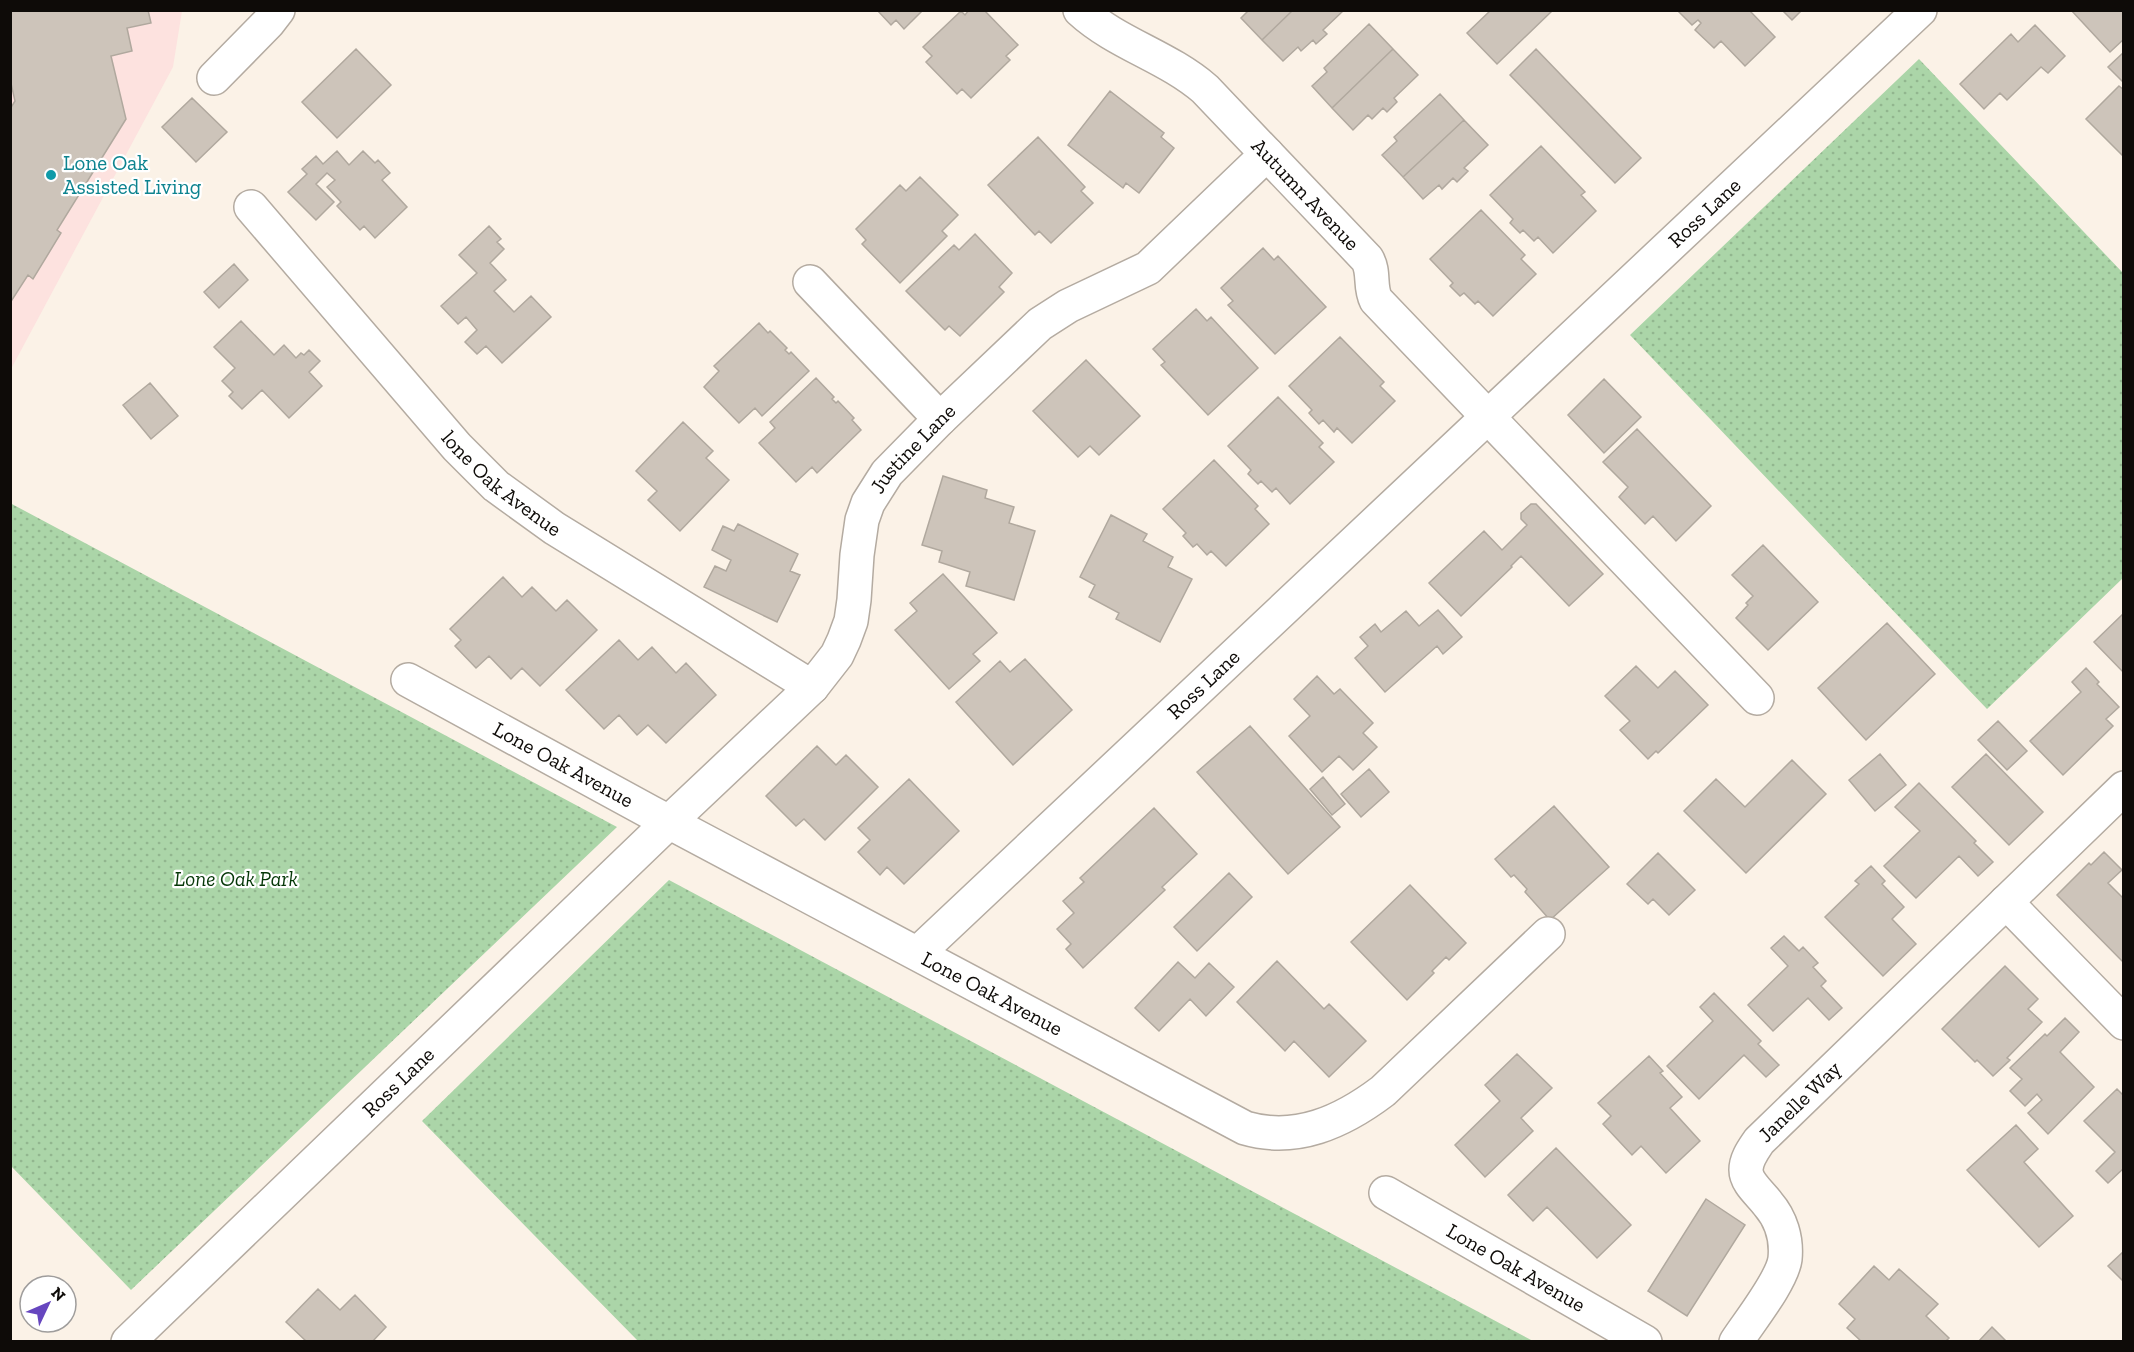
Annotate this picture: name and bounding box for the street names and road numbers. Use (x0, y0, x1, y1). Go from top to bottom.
street label: Autumn Avenue (1247, 133, 1365, 256)
street label: Ross Lane (1663, 172, 1746, 252)
street label: Justine Lane (864, 398, 960, 498)
street label: lone Oak Avenue (437, 425, 566, 541)
street label: Ross Lane (1162, 644, 1245, 724)
street label: Lone Oak Avenue (489, 716, 638, 813)
street label: Lone Oak Avenue (918, 946, 1067, 1041)
street label: Ross Lane (357, 1041, 439, 1122)
street label: Janelle Way (1753, 1056, 1846, 1147)
street label: Lone Oak Avenue (1442, 1218, 1590, 1317)

